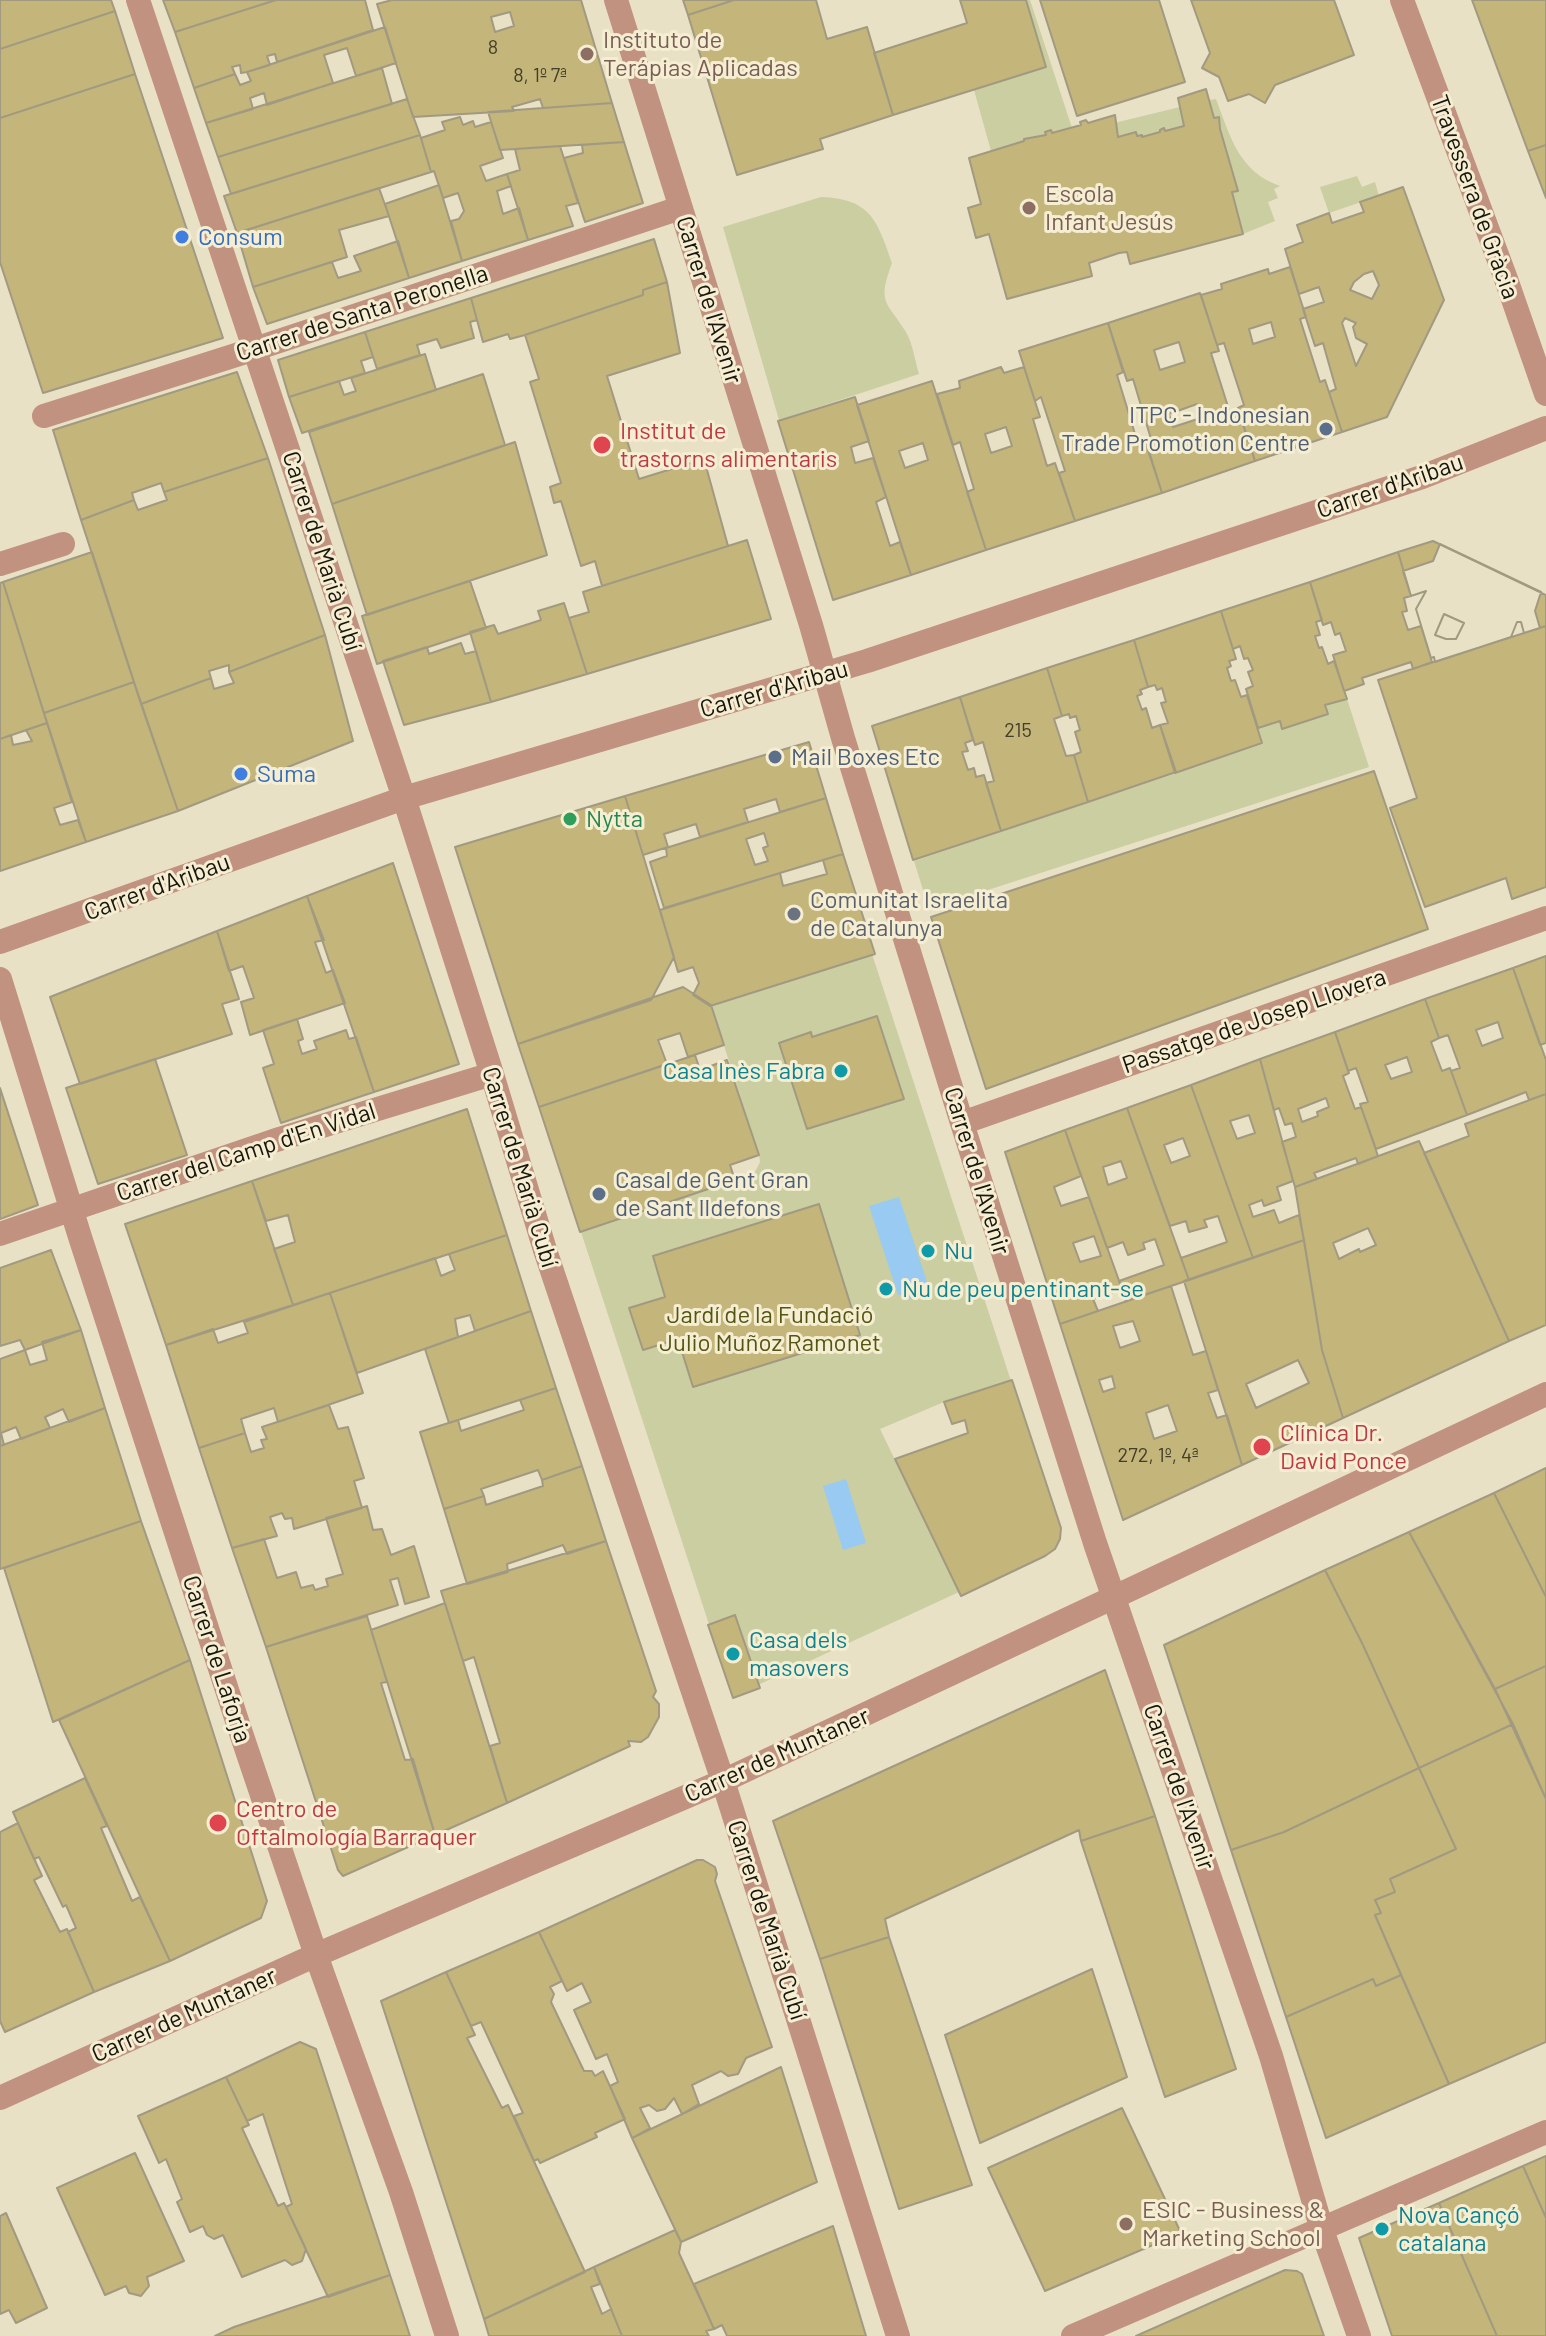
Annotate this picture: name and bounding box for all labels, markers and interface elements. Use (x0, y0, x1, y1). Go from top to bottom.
place label: Instituto de Terápias Aplicadas (603, 26, 798, 82)
house number: 8 (488, 35, 498, 59)
marker: Instituto de Terápias Aplicadas (578, 45, 596, 63)
house number: 8, 1º 7ª (513, 63, 567, 87)
street label: Travessera de Gràcia (1425, 91, 1525, 303)
place label: Escola Infant Jesús (1045, 180, 1173, 236)
marker: Escola Infant Jesús (1020, 199, 1038, 217)
street label: Carrer de l'Avenir (670, 213, 748, 387)
place label: Consum (198, 223, 283, 251)
marker: Consum (173, 228, 191, 246)
street label: Carrer de Santa Peronella (232, 259, 492, 367)
place label: ITPC - Indonesian Trade Promotion Centre (1061, 401, 1310, 457)
place label: Institut de trastorns alimentaris (620, 417, 837, 473)
marker: ITPC - Indonesian Trade Promotion Centre (1317, 420, 1335, 438)
marker: Institut de trastorns alimentaris (591, 434, 613, 456)
street label: Carrer de Marià Cubí (276, 448, 368, 654)
street label: Carrer d'Aribau (1313, 448, 1467, 524)
street label: Carrer d'Aribau (697, 654, 851, 724)
house number: 215 (1004, 718, 1032, 742)
place label: Mail Boxes Etc (791, 743, 940, 771)
marker: Mail Boxes Etc (766, 748, 784, 766)
place label: Suma (257, 760, 316, 788)
marker: Suma (232, 765, 250, 783)
place label: Nytta (586, 805, 643, 833)
marker: Nytta (561, 810, 579, 828)
street label: Carrer d'Aribau (80, 847, 234, 927)
place label: Comunitat Israelita de Catalunya (810, 886, 1008, 942)
marker: Comunitat Israelita de Catalunya (785, 905, 803, 923)
street label: Passatge de Josep Llovera (1118, 962, 1390, 1080)
place label: Casa Inès Fabra (663, 1057, 825, 1085)
marker: Casa Inès Fabra (832, 1062, 850, 1080)
street label: Carrer de Marià Cubí (476, 1063, 564, 1271)
street label: Carrer de l'Avenir (938, 1084, 1016, 1258)
street label: Carrer del Camp d'En Vidal (113, 1096, 379, 1208)
place label: Casal de Gent Gran de Sant Ildefons (615, 1166, 809, 1222)
marker: Casal de Gent Gran de Sant Ildefons (590, 1185, 608, 1203)
place label: Nu (944, 1237, 973, 1265)
marker: Nu (919, 1242, 937, 1260)
place label: Nu de peu pentinant-se (902, 1275, 1144, 1303)
marker: Nu de peu pentinant-se (877, 1280, 895, 1298)
park label: Jardí de la Fundació Julio Muñoz Ramonet (659, 1301, 881, 1357)
place label: Clínica Dr. David Ponce (1280, 1419, 1407, 1475)
marker: Clínica Dr. David Ponce (1251, 1436, 1273, 1458)
house number: 272, 1º, 4ª (1118, 1443, 1198, 1467)
street label: Carrer de Laforja (176, 1572, 258, 1746)
place label: Casa dels masovers (749, 1626, 849, 1682)
marker: Casa dels masovers (724, 1645, 742, 1663)
street label: Carrer de l'Avenir (1137, 1700, 1221, 1874)
street label: Carrer de Muntaner (680, 1701, 874, 1809)
place label: Centro de Oftalmología Barraquer (236, 1795, 477, 1851)
marker: Centro de Oftalmología Barraquer (207, 1812, 229, 1834)
street label: Carrer de Marià Cubí (721, 1817, 813, 2023)
street label: Carrer de Muntaner (87, 1961, 281, 2069)
place label: ESIC - Business & Marketing School (1142, 2196, 1324, 2252)
place label: Nova Cançó catalana (1398, 2201, 1520, 2257)
marker: ESIC - Business & Marketing School (1117, 2215, 1135, 2233)
marker: Nova Cançó catalana (1373, 2220, 1391, 2238)

